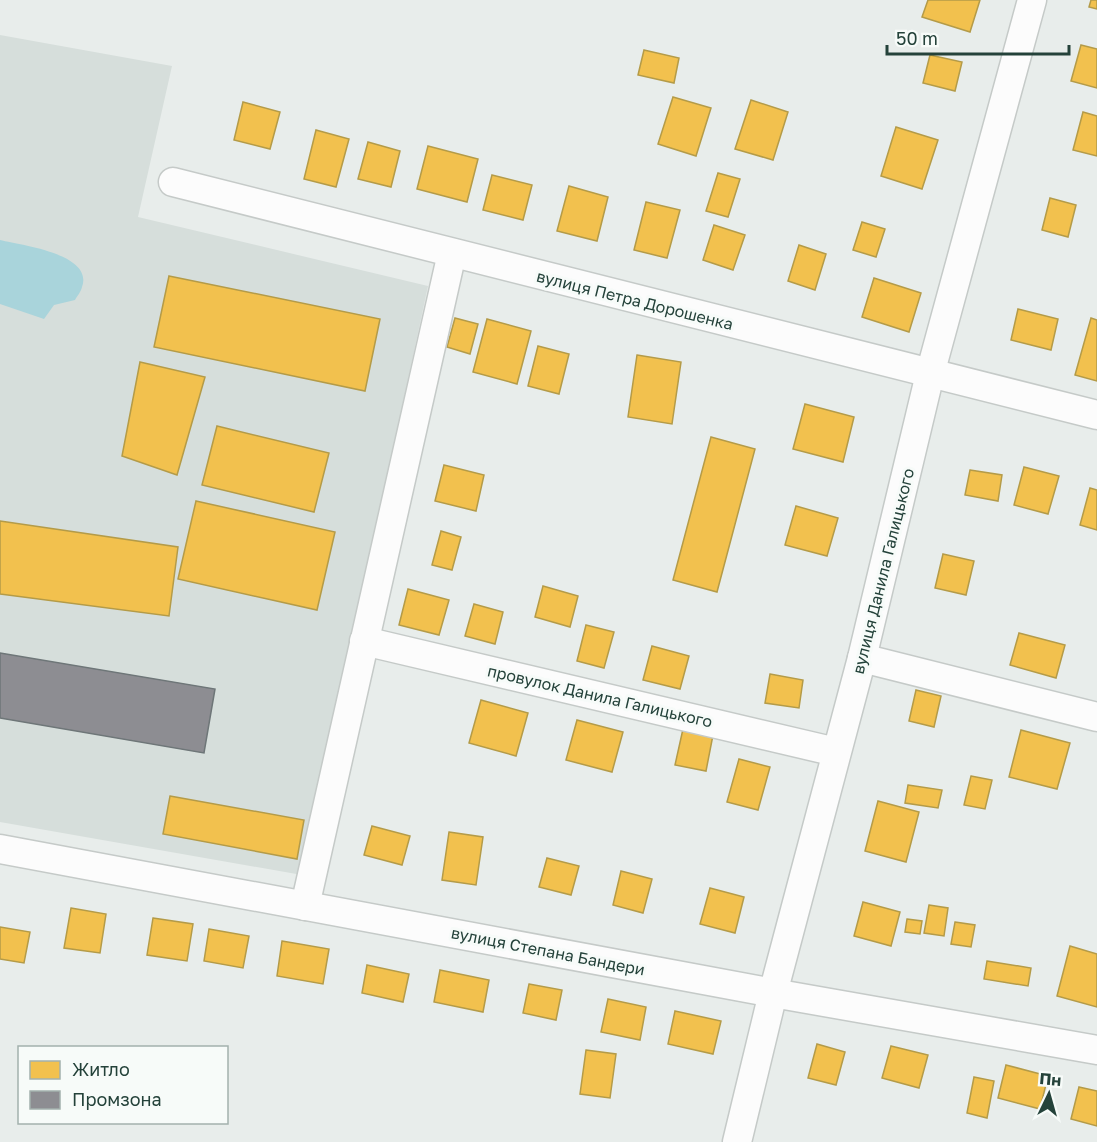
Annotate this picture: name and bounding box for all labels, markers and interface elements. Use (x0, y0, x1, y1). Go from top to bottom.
scale bar (887, 18, 1068, 56)
text: 50 m (896, 27, 938, 49)
street label: вулиця Петра Дорошенка (534, 266, 736, 334)
street label: вулиця Данила Галицького (848, 466, 918, 676)
street label: провулок Данила Галицького (486, 660, 714, 732)
street label: вулиця Степана Бандери (449, 922, 647, 980)
legend (18, 1046, 228, 1124)
text: Житло (72, 1058, 130, 1080)
north arrow (1019, 1064, 1079, 1124)
text: Пн (1039, 1068, 1062, 1090)
text: Промзона (72, 1088, 162, 1110)

